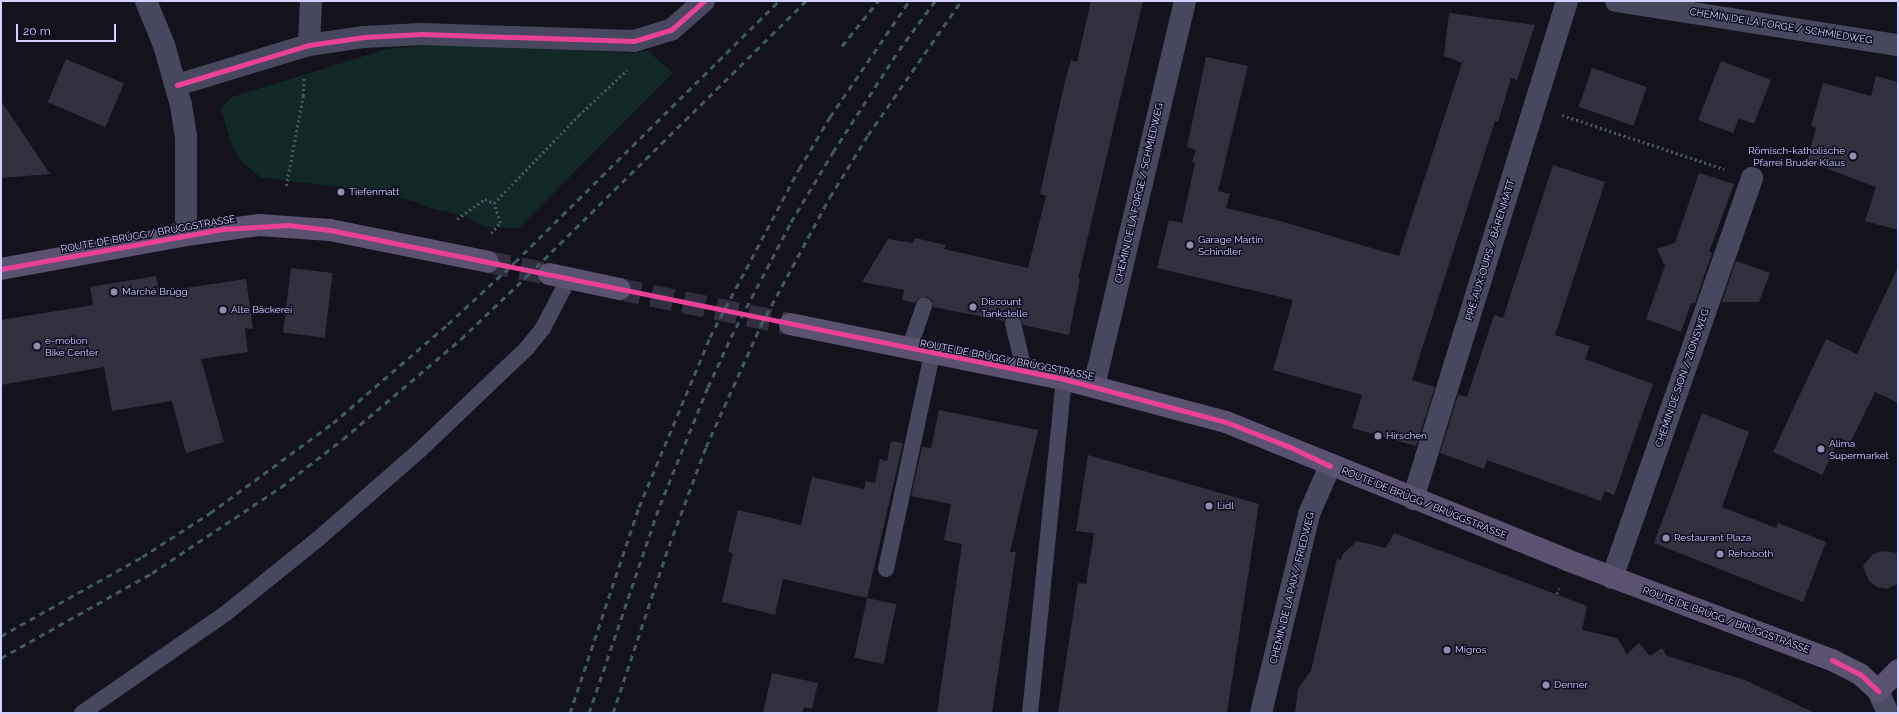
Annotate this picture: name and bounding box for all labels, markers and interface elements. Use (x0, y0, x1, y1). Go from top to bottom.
street label: CHEMIN DE LA FORGE / SCHMIEDWEG (1689, 6, 1873, 46)
scale bar (18, 16, 118, 42)
text: 20 m (23, 24, 51, 38)
street label: CHEMIN DE LA FORGE / SCHMIEDWEG (1112, 101, 1166, 285)
place label: Römisch-katholische Pfarrei Bruder Klaus (1748, 144, 1845, 168)
marker: Römisch-katholische Pfarrei Bruder Klaus (1848, 151, 1858, 161)
street label: PRÉ-AUX-OURS / BÄRENMATT (1463, 178, 1517, 322)
place label: Tiefenmatt (349, 186, 399, 198)
marker: Tiefenmatt (336, 187, 346, 197)
street label: ROUTE DE BRÜGG / BRÜGGSTRASSE (60, 213, 236, 255)
place label: Garage Martin Schindler (1198, 233, 1263, 256)
marker: Garage Martin Schindler (1185, 240, 1195, 250)
place label: Marché Brügg (122, 286, 188, 298)
marker: Marché Brügg (109, 287, 119, 297)
place label: Discount Tankstelle (981, 295, 1028, 318)
marker: Discount Tankstelle (968, 302, 978, 312)
place label: Alte Bäckerei (231, 304, 292, 316)
marker: Alte Bäckerei (218, 305, 228, 315)
street label: CHEMIN DE SION / ZIONSWEG (1653, 307, 1711, 449)
place label: e-motion Bike Center (45, 334, 98, 358)
street label: ROUTE DE BRÜGG / BRÜGGSTRASSE (919, 337, 1095, 383)
marker: e-motion Bike Center (32, 341, 42, 351)
place label: Hirschen (1386, 430, 1427, 442)
marker: Hirschen (1373, 431, 1383, 441)
place label: Alima Supermarket (1829, 437, 1889, 460)
marker: Alima Supermarket (1816, 444, 1826, 454)
street label: ROUTE DE BRÜGG / BRÜGGSTRASSE (1340, 464, 1508, 542)
place label: Lidl (1217, 500, 1234, 512)
marker: Lidl (1204, 501, 1214, 511)
street label: CHEMIN DE LA PAIX / FRIEDWEG (1267, 511, 1317, 665)
place label: Restaurant Plaza (1674, 532, 1751, 544)
marker: Restaurant Plaza (1661, 533, 1671, 543)
place label: Rehoboth (1728, 548, 1773, 560)
marker: Rehoboth (1715, 549, 1725, 559)
street label: ROUTE DE BRÜGG / BRÜGGSTRASSE (1641, 584, 1811, 656)
place label: Migros (1455, 644, 1486, 656)
marker: Migros (1442, 645, 1452, 655)
place label: Denner (1554, 679, 1588, 691)
marker: Denner (1541, 680, 1551, 690)

